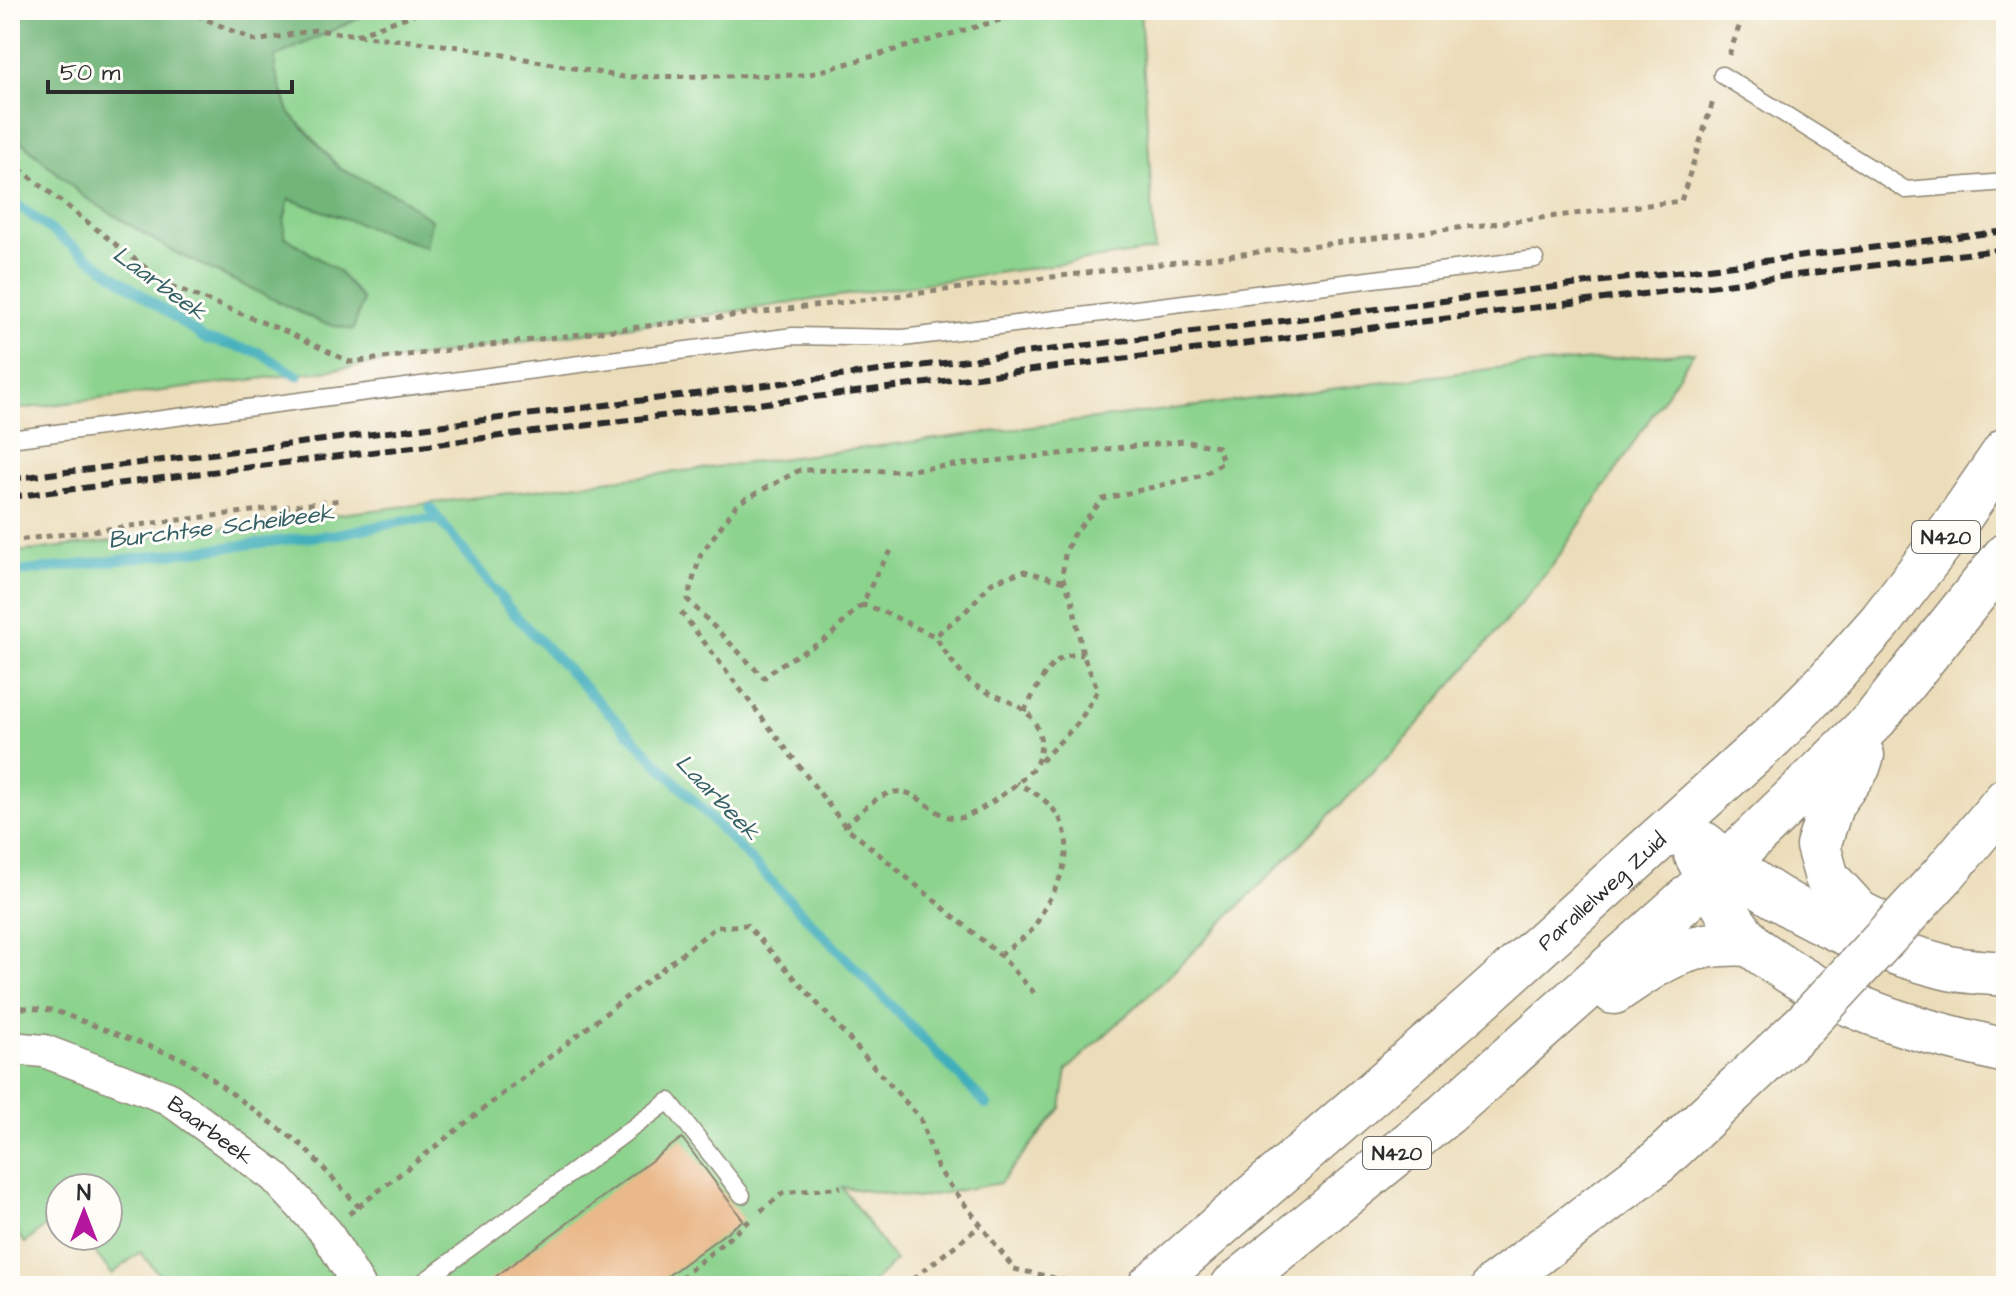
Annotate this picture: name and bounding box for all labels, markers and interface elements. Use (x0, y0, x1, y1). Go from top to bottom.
scale bar (48, 44, 292, 94)
text: 50 m (60, 56, 121, 90)
water label: Laarbeek (106, 238, 214, 330)
water label: Burchtse Scheibeek (106, 496, 337, 558)
road number: N420 (1912, 521, 1980, 553)
water label: Laarbeek (667, 747, 768, 849)
street label: Parallelweg Zuid (1531, 825, 1674, 958)
street label: Baarbeek (161, 1089, 260, 1173)
road number: N420 (1363, 1137, 1431, 1169)
north arrow (44, 1172, 124, 1252)
text: N (77, 1178, 91, 1209)

